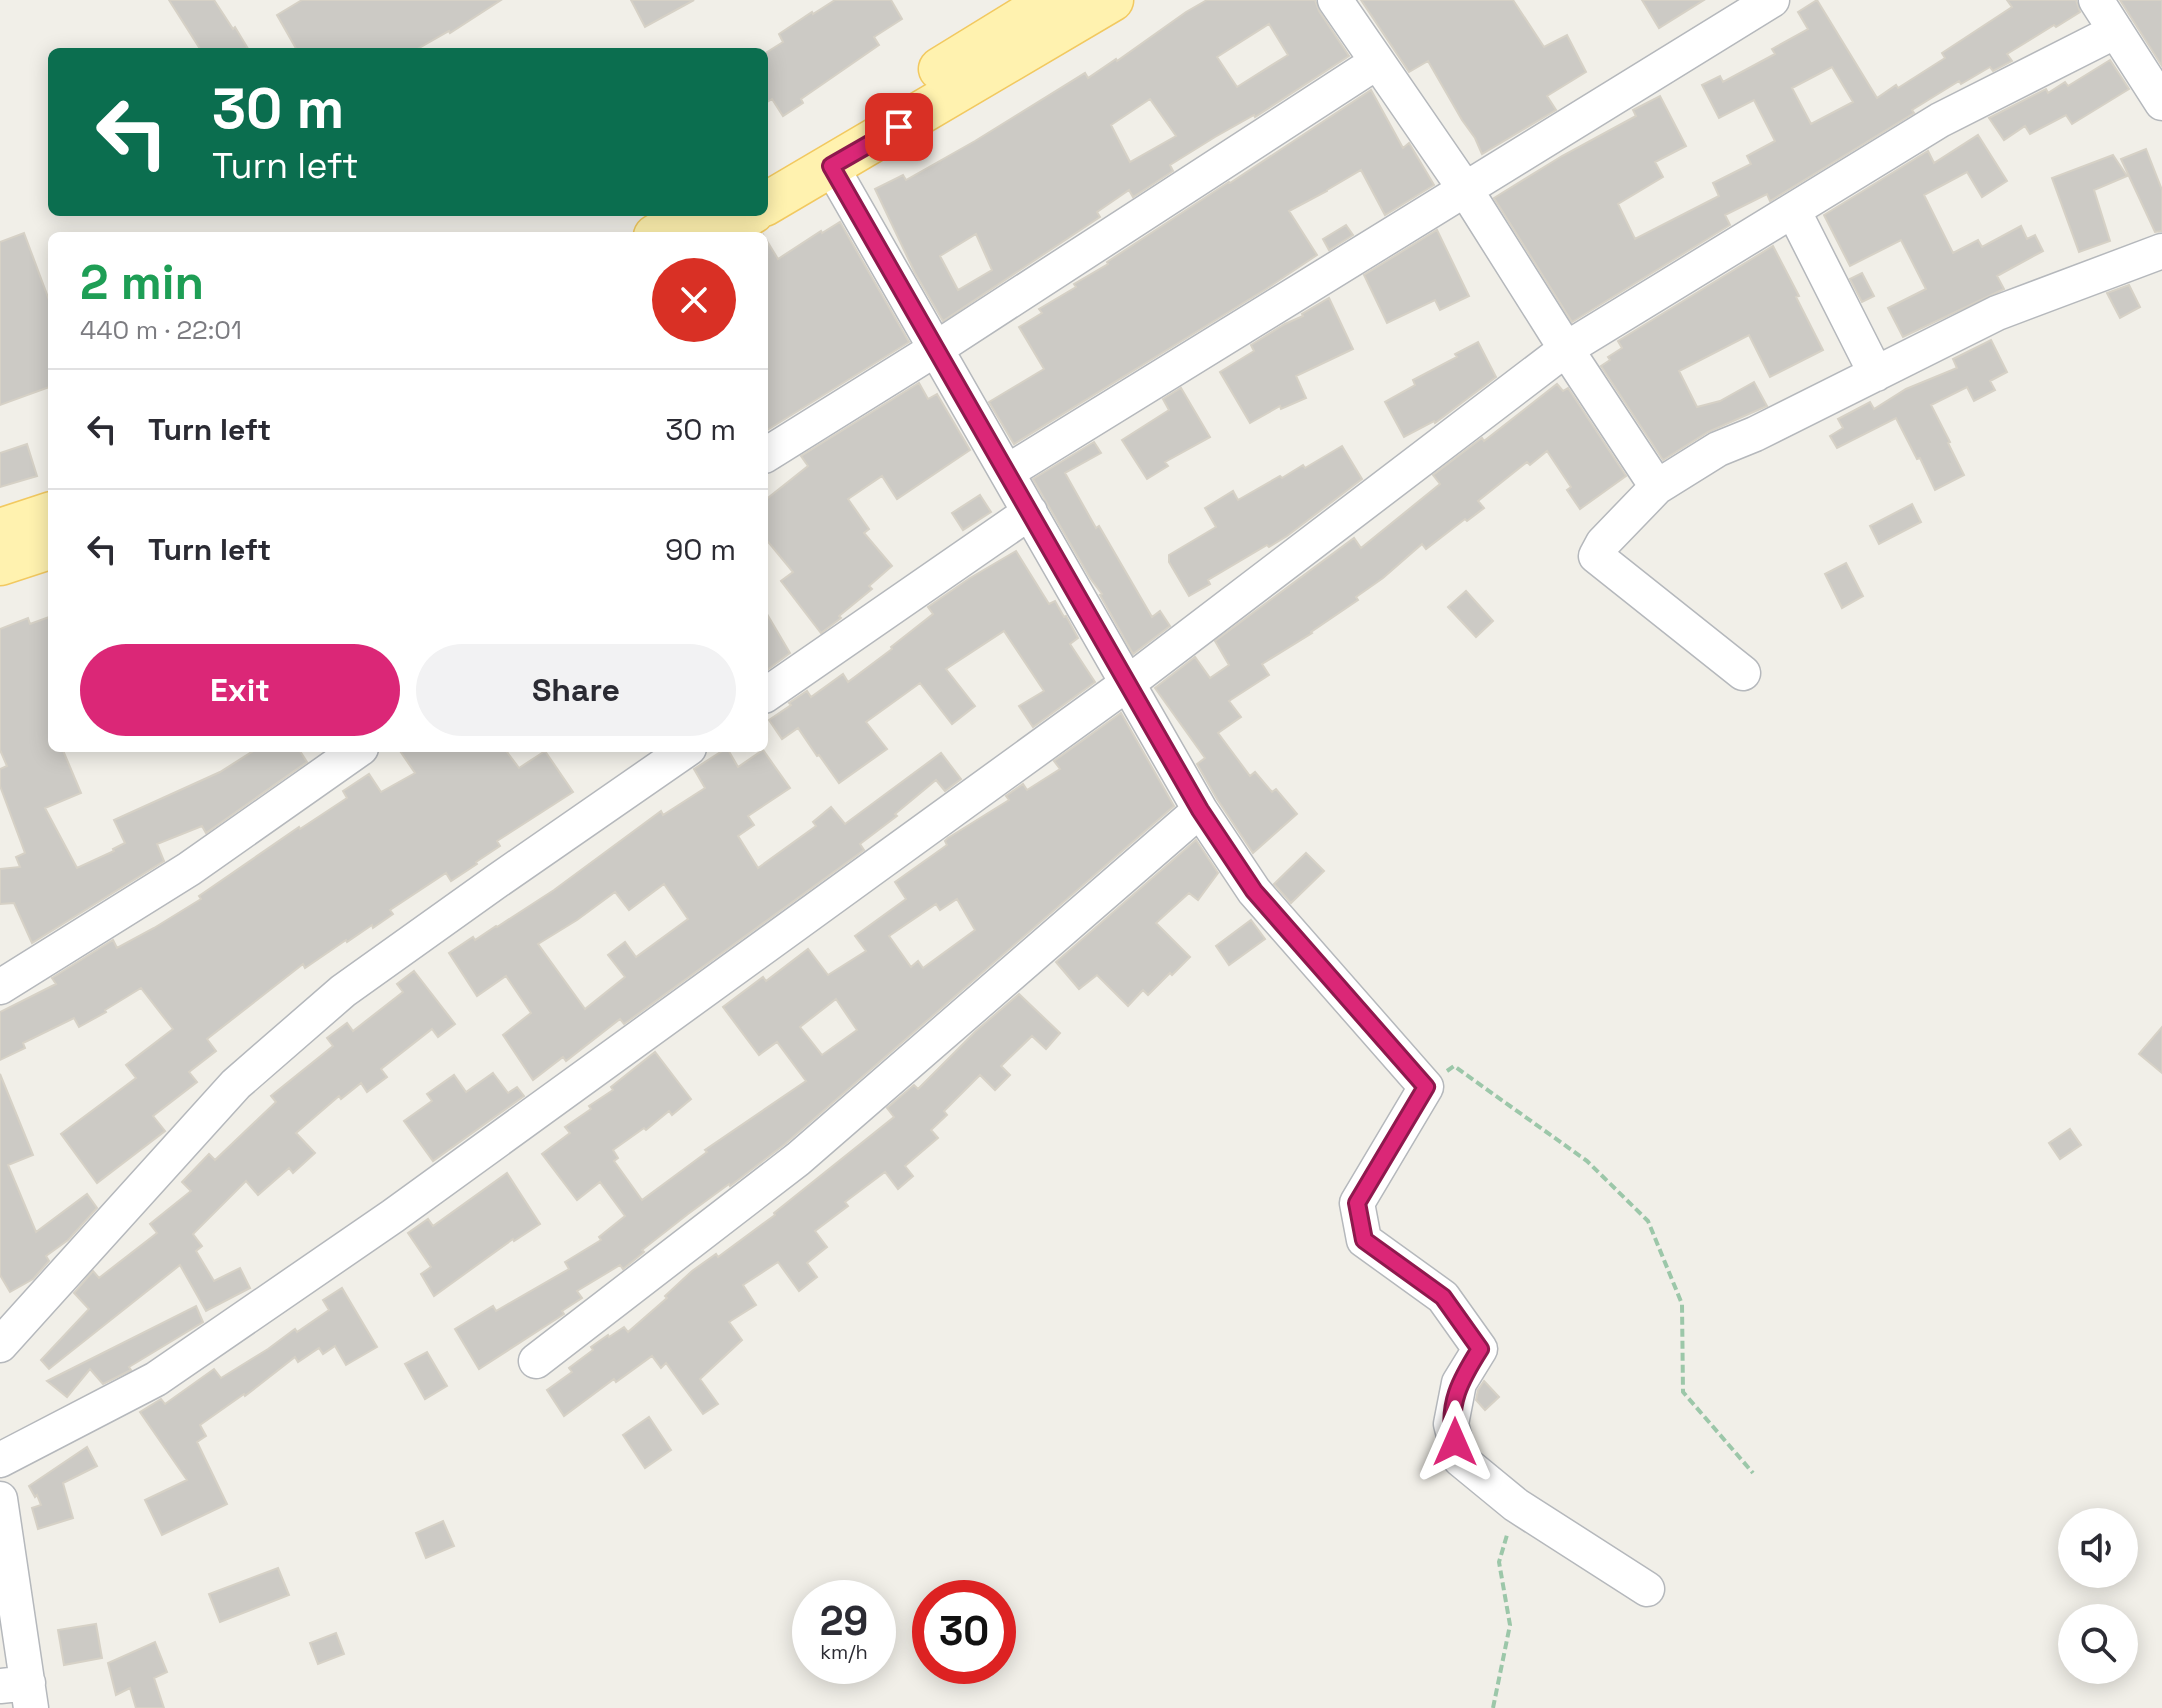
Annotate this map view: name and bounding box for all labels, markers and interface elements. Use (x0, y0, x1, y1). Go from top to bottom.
text: 30 m (212, 73, 344, 144)
icon: left (80, 80, 184, 184)
pin (865, 93, 933, 161)
icon: arrive (877, 105, 921, 149)
text: Turn left (212, 143, 359, 189)
text: 2 min (80, 252, 204, 313)
button: close (652, 258, 736, 342)
text: 440 m · 22:01 (80, 313, 242, 347)
icon: left (80, 407, 124, 451)
text: Turn left (148, 410, 271, 449)
text: 30 m (665, 410, 736, 449)
icon: left (80, 527, 124, 571)
text: Turn left (148, 530, 271, 569)
text: 90 m (665, 530, 736, 569)
button: Exit (80, 644, 400, 736)
button: Share (416, 644, 736, 736)
position arrow (1413, 1400, 1497, 1484)
map controls (2058, 1508, 2138, 1684)
button: sound (2058, 1508, 2138, 1588)
speed limit sign: 30 (912, 1580, 1016, 1684)
text: 29 (820, 1596, 868, 1647)
button: search (2058, 1604, 2138, 1684)
text: km/h (820, 1639, 868, 1665)

